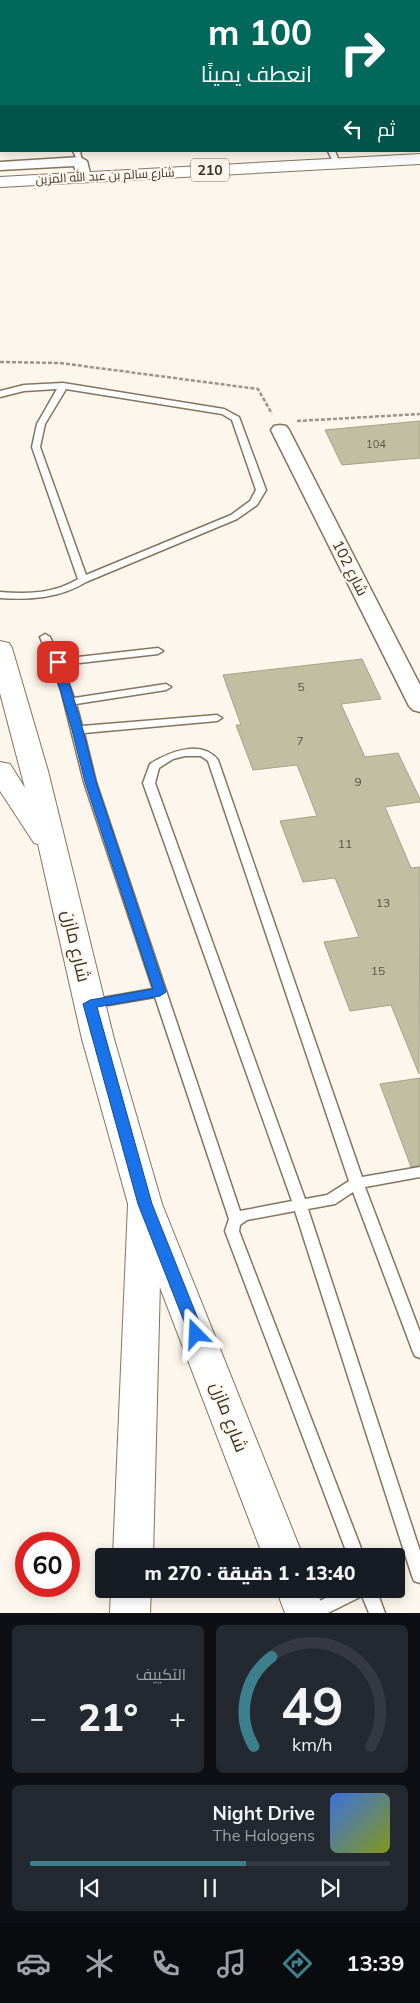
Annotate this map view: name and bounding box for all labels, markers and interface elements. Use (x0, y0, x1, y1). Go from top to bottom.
text: 100 m (208, 10, 312, 54)
icon: right (330, 20, 395, 85)
text: انعطف يمينًا (201, 60, 312, 88)
icon: left (339, 115, 367, 143)
text: ثم (377, 117, 395, 141)
road number: 210 (191, 158, 229, 182)
street label: شارع سالم بن عبد الله المزين (35, 164, 175, 188)
house number: 104 (366, 437, 386, 451)
street label: شارع 102 (327, 537, 373, 600)
pin (37, 641, 79, 683)
icon: arrive (44, 648, 72, 676)
house number: 5 (297, 679, 305, 694)
house number: 7 (296, 733, 304, 748)
house number: 9 (354, 774, 362, 789)
house number: 11 (338, 836, 352, 851)
house number: 13 (376, 895, 390, 910)
street label: شارع مازن (56, 908, 96, 984)
house number: 15 (371, 963, 385, 978)
position arrow (169, 1307, 221, 1359)
street label: شارع مازن (205, 1379, 253, 1455)
speed limit sign: 60 (15, 1532, 80, 1597)
text: 13:40 · 1 دقيقة · 270 m (145, 1561, 355, 1585)
text: التكييف (136, 1664, 186, 1684)
text: 49 (281, 1673, 343, 1738)
text: 21° (78, 1693, 138, 1741)
text: − (30, 1700, 47, 1735)
text: + (169, 1700, 186, 1735)
text: km/h (292, 1733, 332, 1755)
text: Night Drive (213, 1801, 315, 1825)
text: The Halogens (213, 1825, 315, 1845)
icon: previous (76, 1874, 104, 1902)
icon: pause (196, 1874, 224, 1902)
icon: next (316, 1874, 344, 1902)
icon: car (16, 1946, 51, 1981)
icon: climate (82, 1946, 117, 1981)
icon: phone (148, 1946, 183, 1981)
icon: music (214, 1946, 249, 1981)
icon: directions (280, 1946, 315, 1981)
text: 13:39 (346, 1949, 404, 1977)

